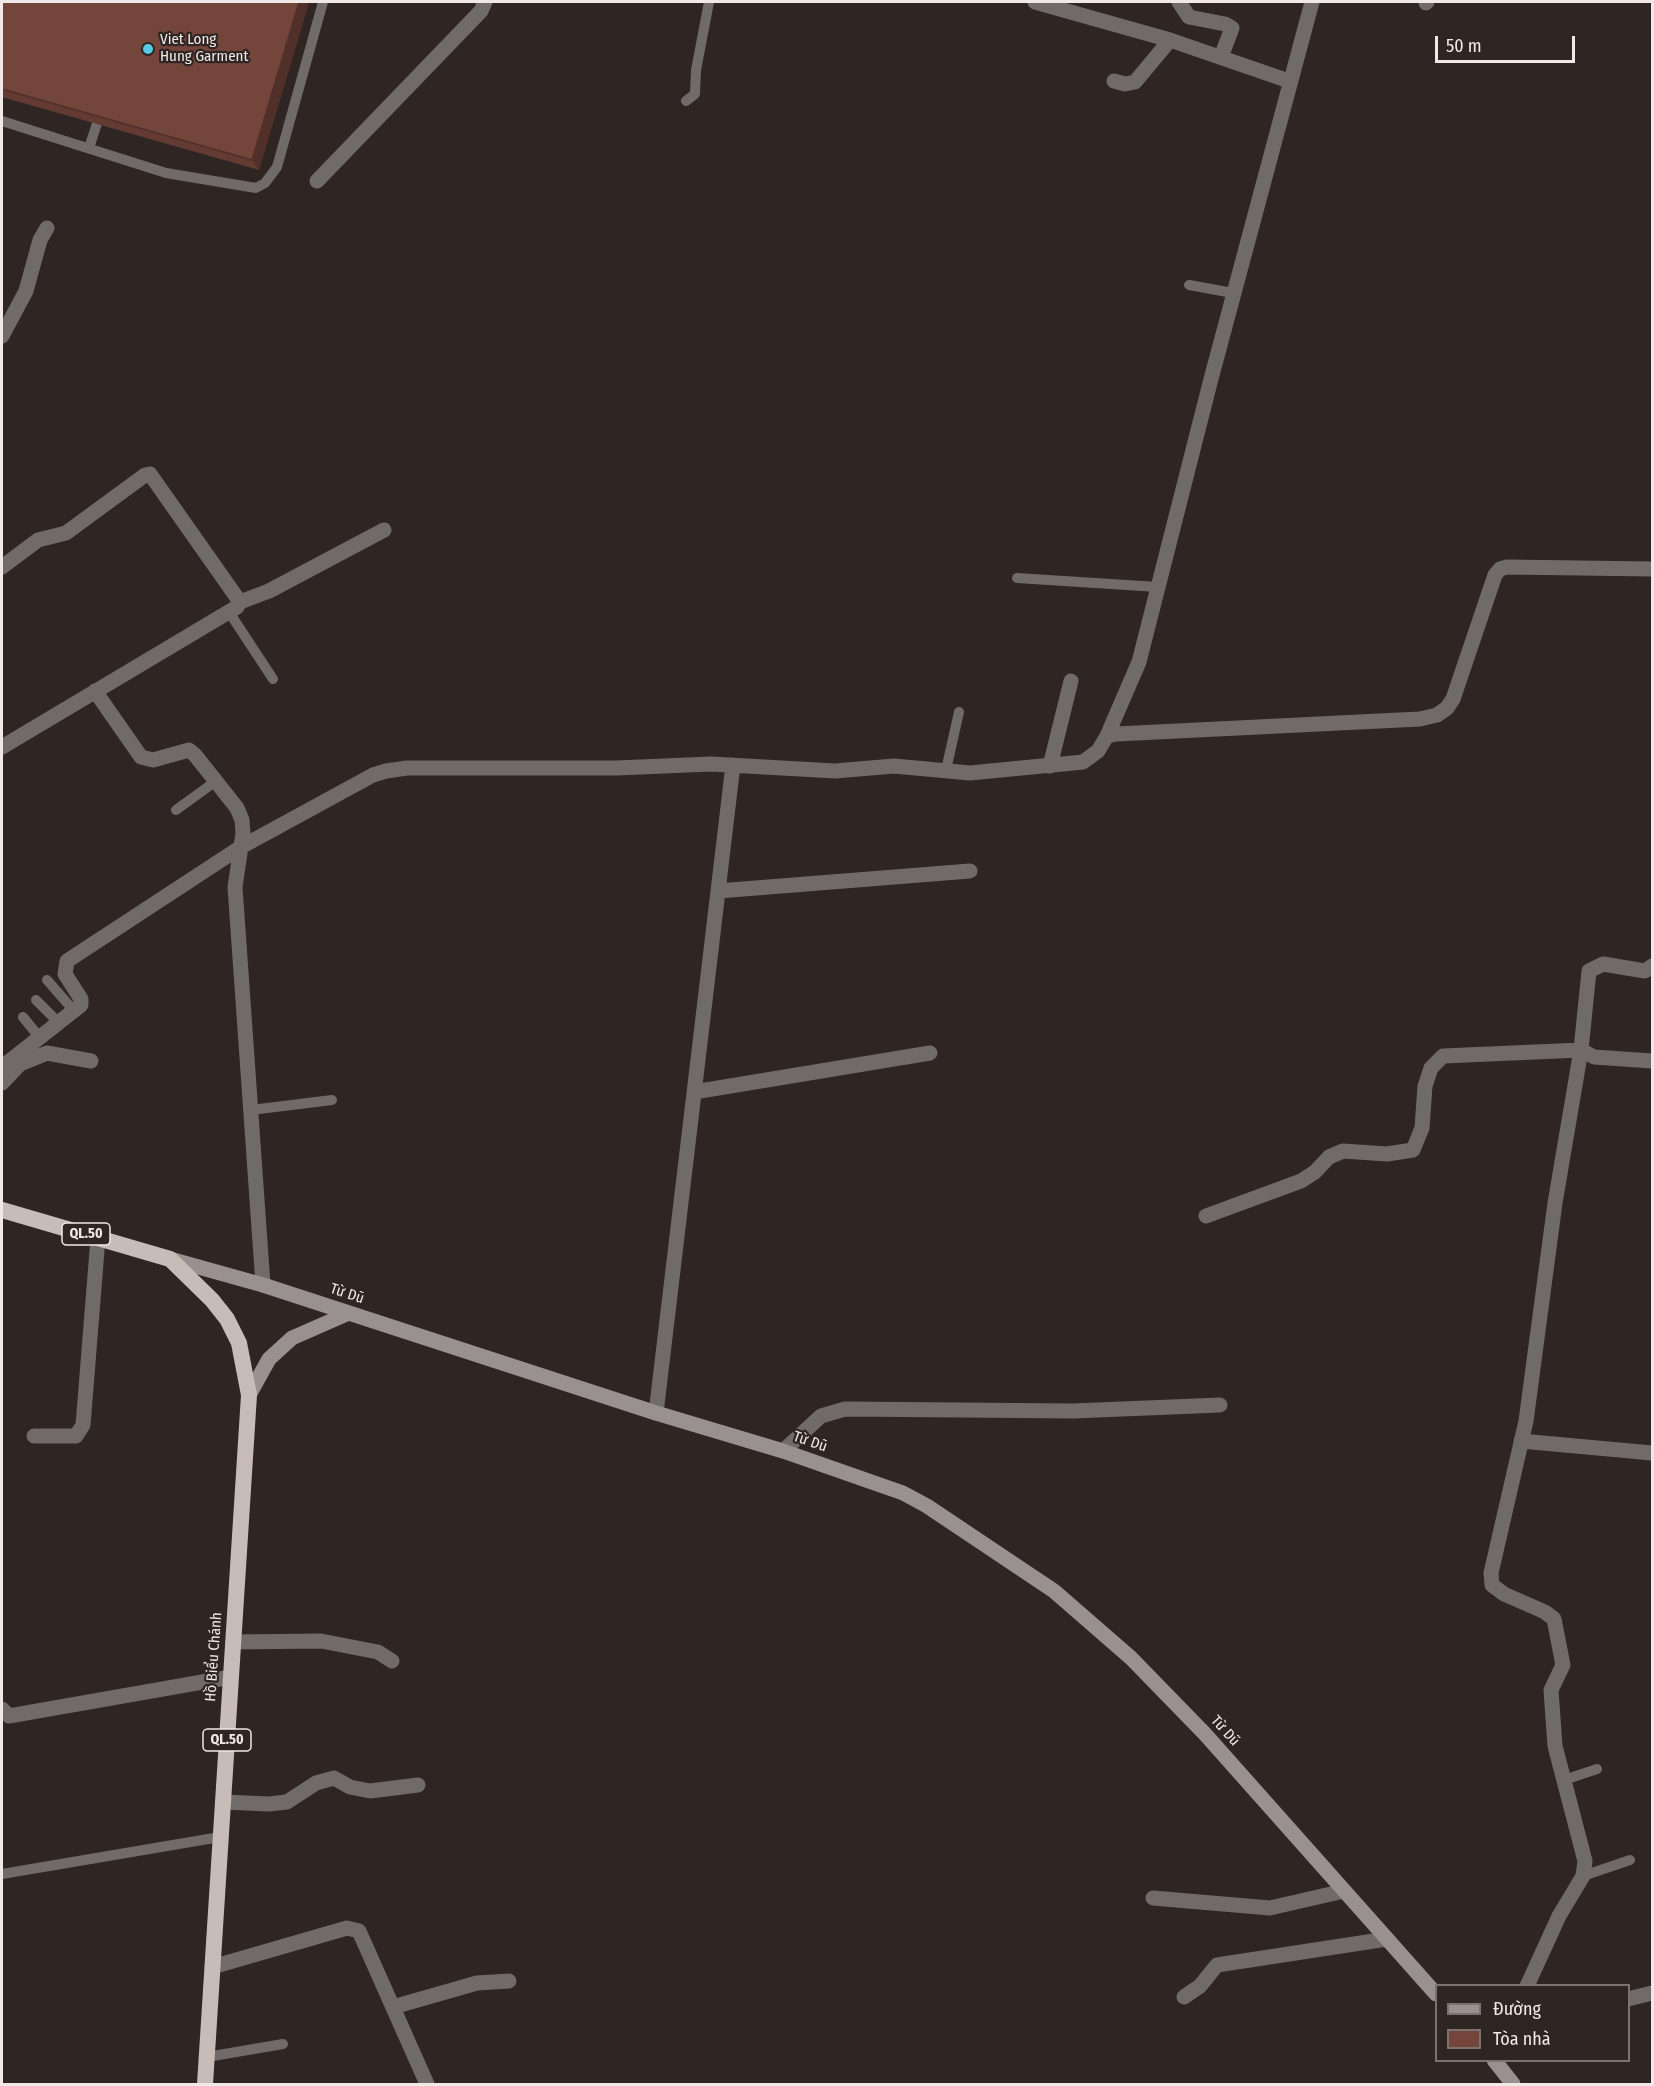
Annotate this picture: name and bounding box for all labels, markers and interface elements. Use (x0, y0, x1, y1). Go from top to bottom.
scale bar (1438, 24, 1578, 62)
place label: Viet Long Hung Garment (160, 31, 248, 66)
text: 50 m (1446, 35, 1482, 57)
marker: Viet Long Hung Garment (141, 42, 155, 56)
road number: QL.50 (62, 1223, 110, 1245)
street label: Từ Dũ (328, 1280, 366, 1308)
street label: Từ Dũ (791, 1428, 829, 1456)
street label: Hồ Biểu Chánh (202, 1612, 226, 1702)
street label: Từ Dũ (1207, 1712, 1243, 1750)
road number: QL.50 (203, 1729, 251, 1751)
legend (1435, 1984, 1630, 2062)
text: Đường (1493, 1998, 1541, 2020)
text: Tòa nhà (1493, 2028, 1551, 2050)

